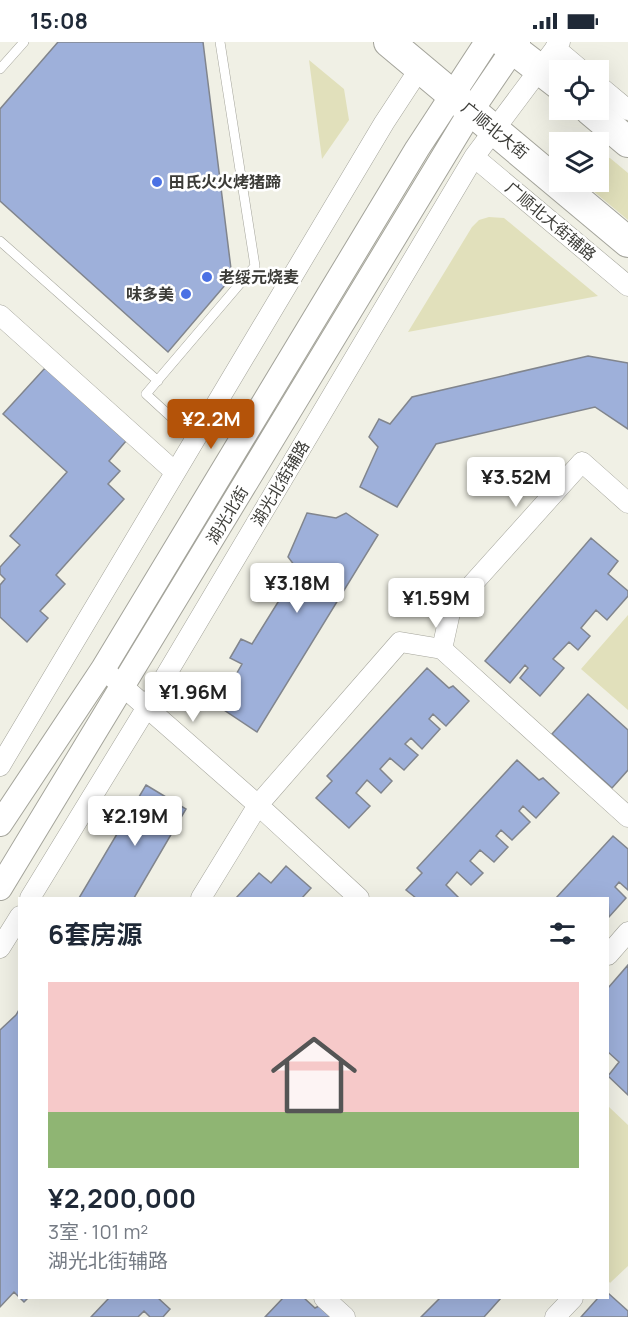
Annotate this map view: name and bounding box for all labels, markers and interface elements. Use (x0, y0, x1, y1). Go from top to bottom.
text: 15:08 (30, 6, 88, 36)
map controls (549, 60, 609, 192)
button: locate (549, 60, 609, 120)
street label: 广顺北大街 (457, 96, 533, 164)
button: layers (549, 132, 609, 192)
place label: 田氏火火烤猪蹄 (169, 171, 281, 193)
marker: 田氏火火烤猪蹄 (150, 175, 164, 189)
street label: 广顺北大街辅路 (501, 177, 601, 265)
place label: 老绥元烧麦 (219, 266, 299, 288)
marker: 老绥元烧麦 (200, 270, 214, 284)
place label: 味多美 (126, 283, 174, 305)
marker: 味多美 (179, 287, 193, 301)
pin: ¥2.2M (169, 399, 253, 450)
text: ¥2.2M (181, 405, 241, 432)
street label: 湖光北街辅路 (246, 436, 314, 530)
pin: ¥3.52M (467, 457, 565, 508)
text: ¥3.52M (481, 463, 551, 490)
street label: 湖光北街 (201, 482, 253, 548)
pin: ¥3.18M (248, 563, 346, 614)
text: ¥3.18M (264, 569, 330, 596)
pin: ¥1.59M (387, 578, 485, 629)
text: ¥1.59M (402, 584, 470, 611)
pin: ¥1.96M (144, 672, 242, 723)
text: ¥1.96M (159, 678, 227, 705)
pin: ¥2.19M (86, 796, 184, 847)
text: ¥2.19M (102, 802, 168, 829)
text: 6套房源 (48, 916, 142, 952)
icon: filters (546, 917, 579, 950)
icon: home (260, 1021, 368, 1129)
text: ¥2,200,000 (48, 1180, 196, 1216)
text: 3室 · 101 m² (48, 1218, 148, 1245)
text: 湖光北街辅路 (48, 1247, 168, 1274)

